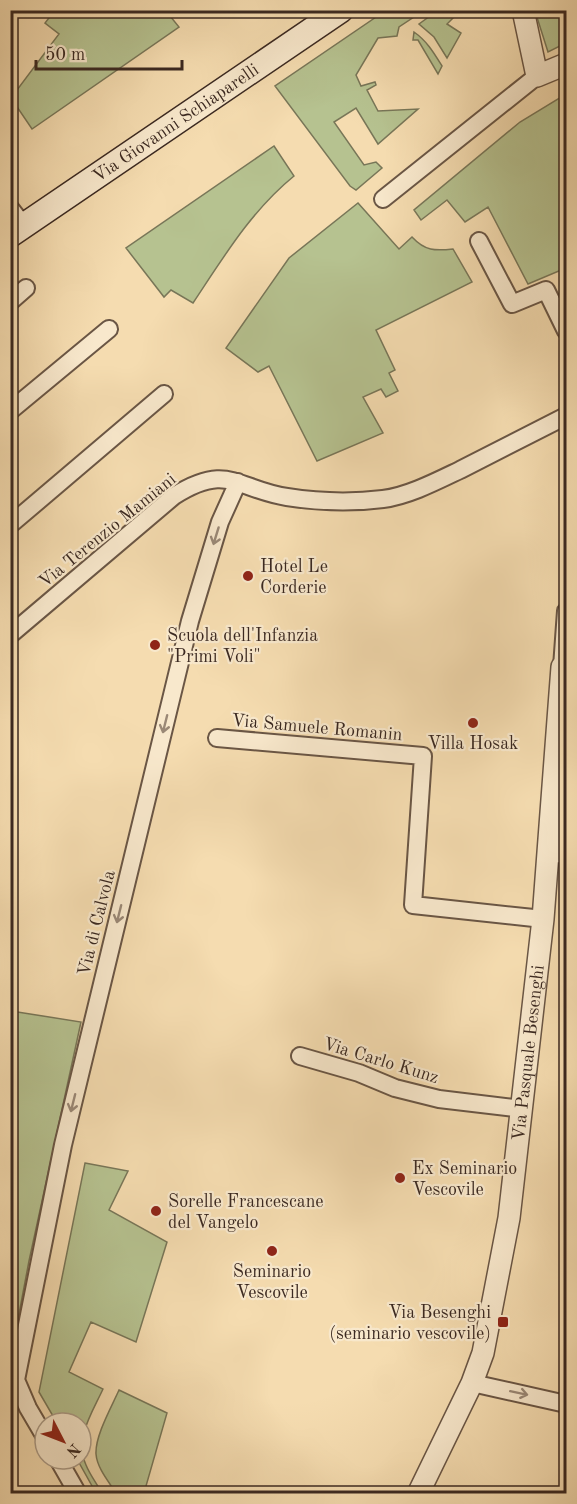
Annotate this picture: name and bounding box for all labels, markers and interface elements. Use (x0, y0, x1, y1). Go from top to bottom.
scale bar (36, 33, 182, 71)
text: 50 m (45, 46, 85, 64)
street label: Via Giovanni Schiaparelli (90, 61, 262, 186)
street label: Via Terenzio Mamiani (36, 470, 180, 591)
one-way arrow (210, 526, 221, 545)
place label: Hotel Le Corderie (260, 558, 328, 597)
marker: Hotel Le Corderie (241, 569, 255, 583)
place label: Scuola dell'Infanzia "Primi Voli" (167, 627, 318, 666)
marker: Scuola dell'Infanzia "Primi Voli" (148, 638, 162, 652)
street label: Via Samuele Romanin (231, 712, 403, 744)
one-way arrow (158, 714, 170, 733)
marker: Villa Hosak (466, 716, 480, 730)
place label: Villa Hosak (428, 735, 518, 753)
street label: Via di Calvola (75, 868, 119, 978)
one-way arrow (112, 904, 124, 923)
street label: Via Pasquale Besenghi (510, 964, 548, 1142)
street label: Via Carlo Kunz (321, 1035, 441, 1087)
one-way arrow (67, 1094, 79, 1113)
place label: Ex Seminario Vescovile (412, 1160, 517, 1199)
marker: Ex Seminario Vescovile (393, 1171, 407, 1185)
place label: Sorelle Francescane del Vangelo (168, 1193, 324, 1232)
marker: Sorelle Francescane del Vangelo (149, 1204, 163, 1218)
marker: Seminario Vescovile (265, 1244, 279, 1258)
place label: Seminario Vescovile (233, 1263, 311, 1302)
place label: Via Besenghi (seminario vescovile) (329, 1304, 491, 1343)
marker: Via Besenghi (seminario vescovile) (496, 1315, 510, 1329)
one-way arrow (509, 1388, 528, 1399)
north arrow (33, 1411, 93, 1471)
text: N (62, 1440, 83, 1460)

